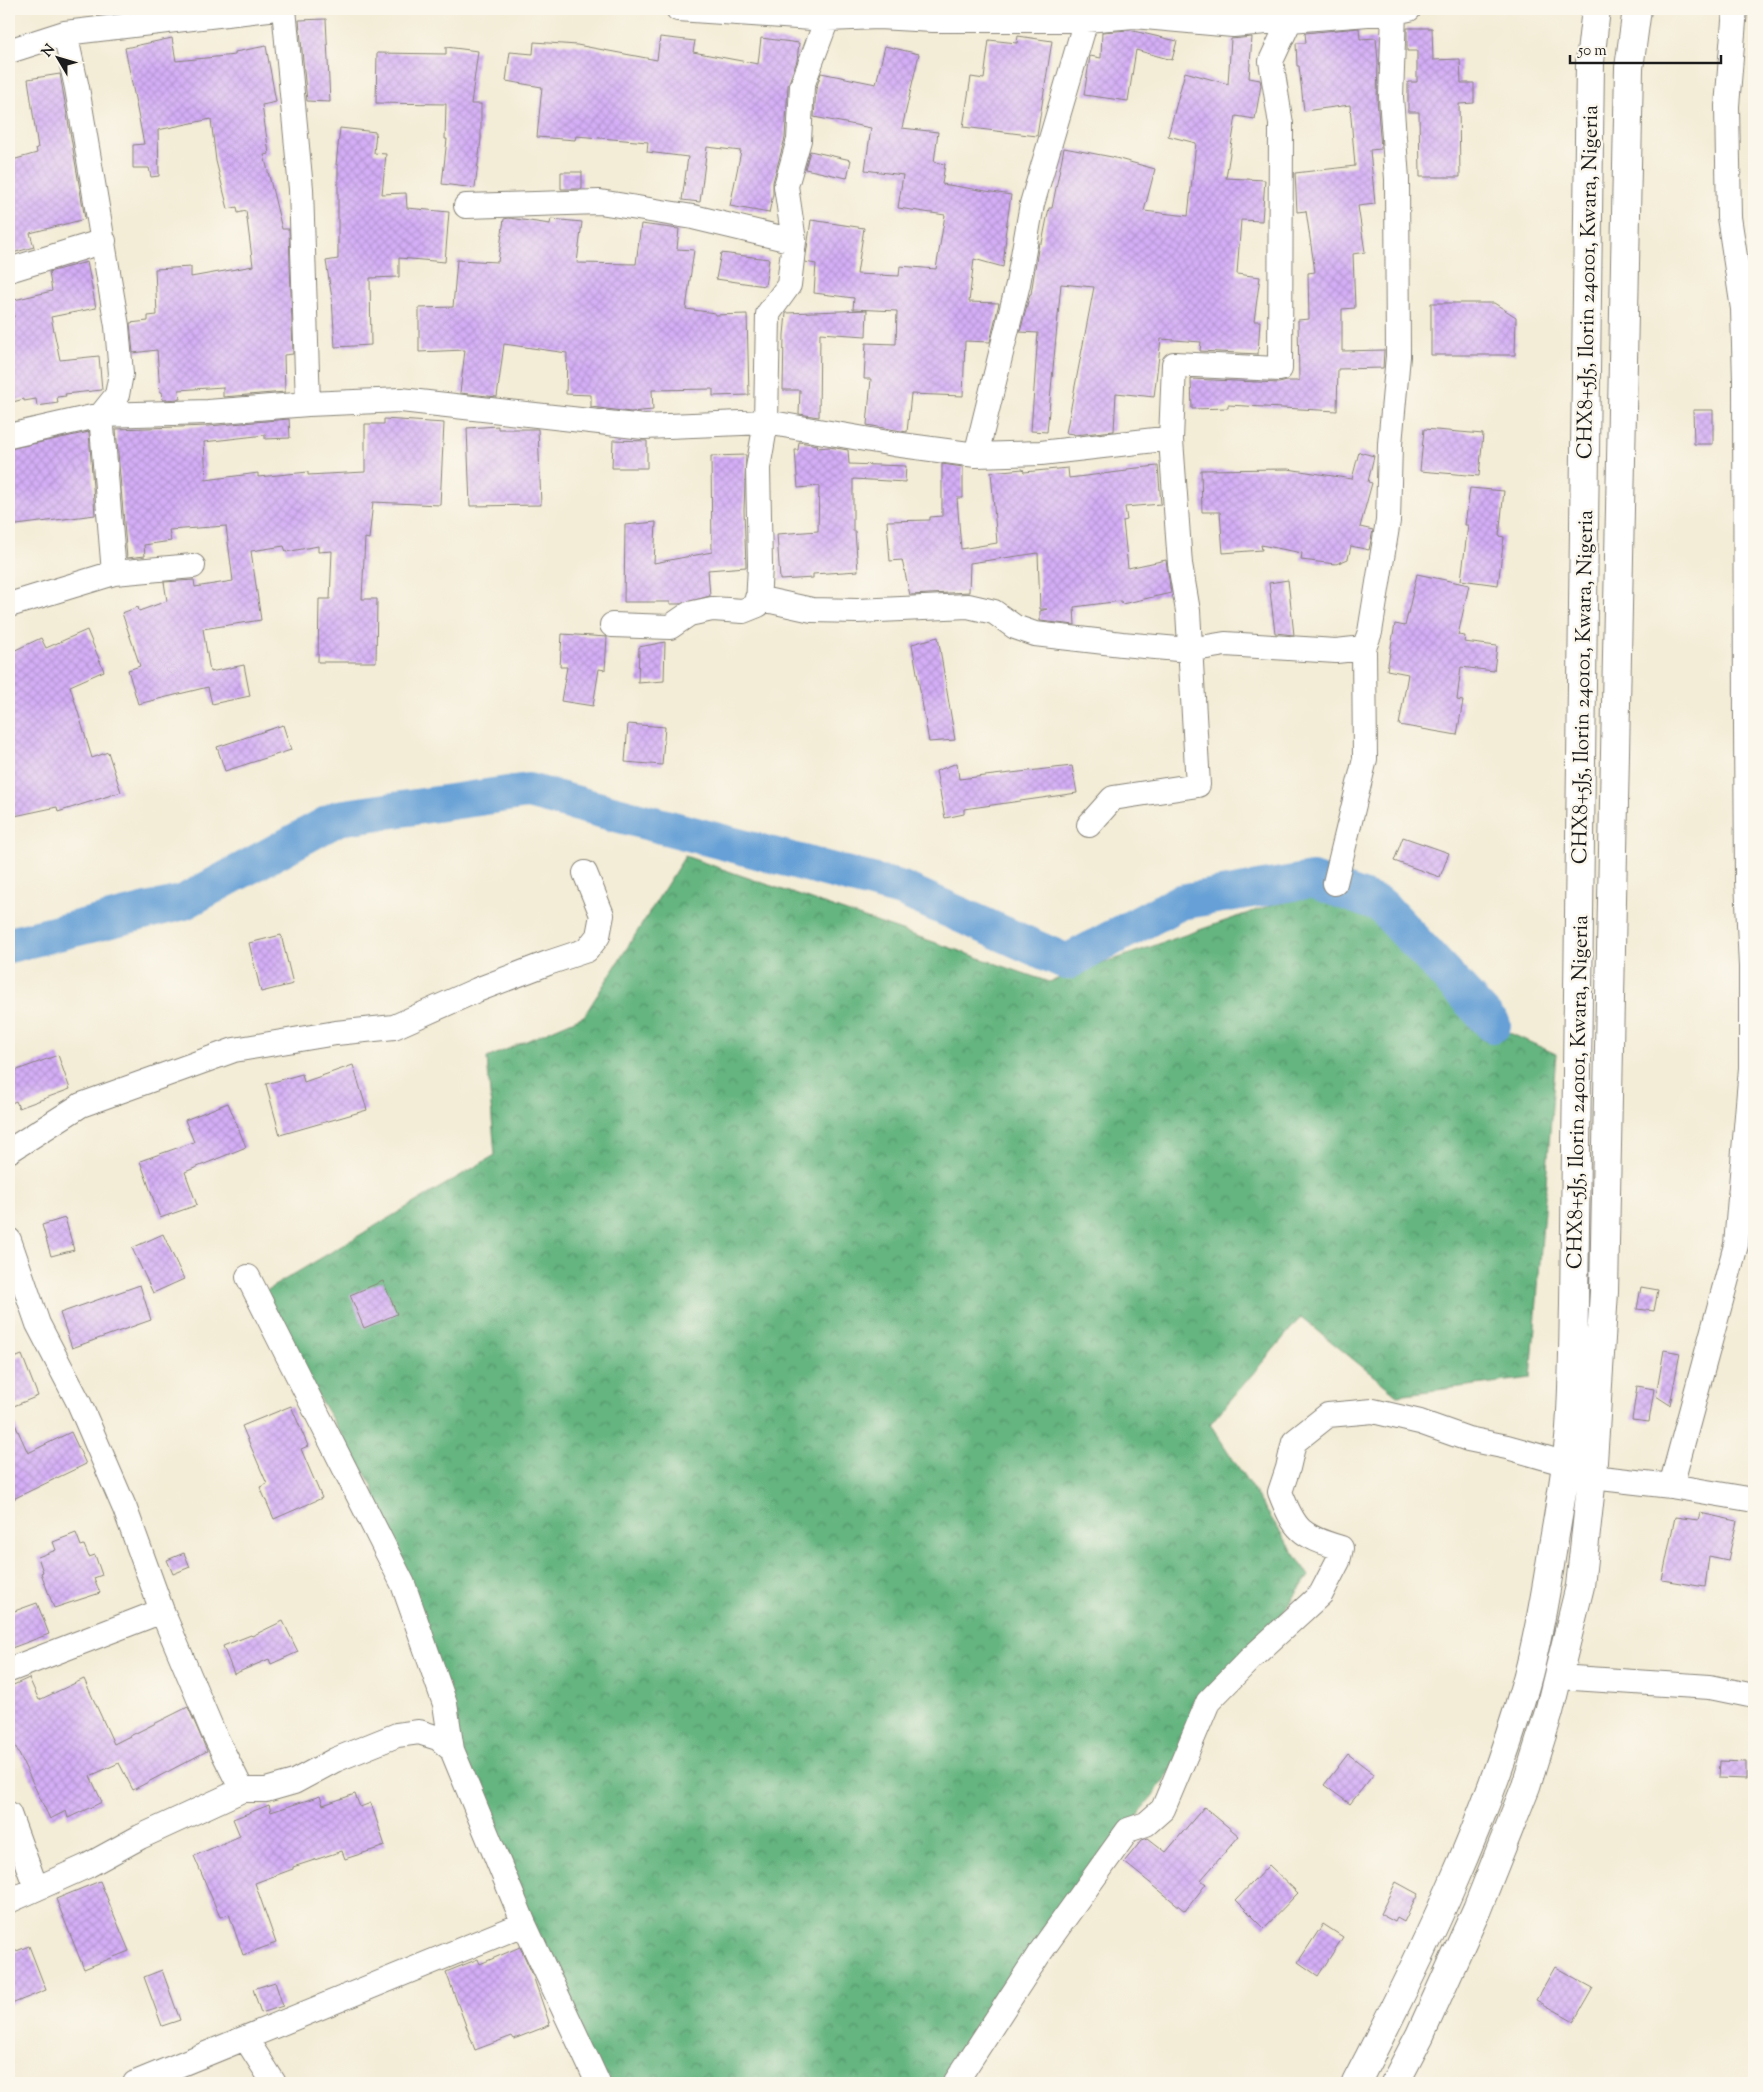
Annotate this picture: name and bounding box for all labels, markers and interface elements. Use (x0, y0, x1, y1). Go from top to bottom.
north arrow (32, 32, 82, 82)
scale bar (1570, 32, 1722, 64)
text: N (38, 41, 61, 62)
text: 50 m (1577, 41, 1607, 62)
street label: CHX8+5J5, Ilorin 240101, Kwara, Nigeria (1571, 104, 1607, 459)
street label: CHX8+5J5, Ilorin 240101, Kwara, Nigeria (1566, 509, 1602, 864)
street label: CHX8+5J5, Ilorin 240101, Kwara, Nigeria (1561, 914, 1597, 1269)

